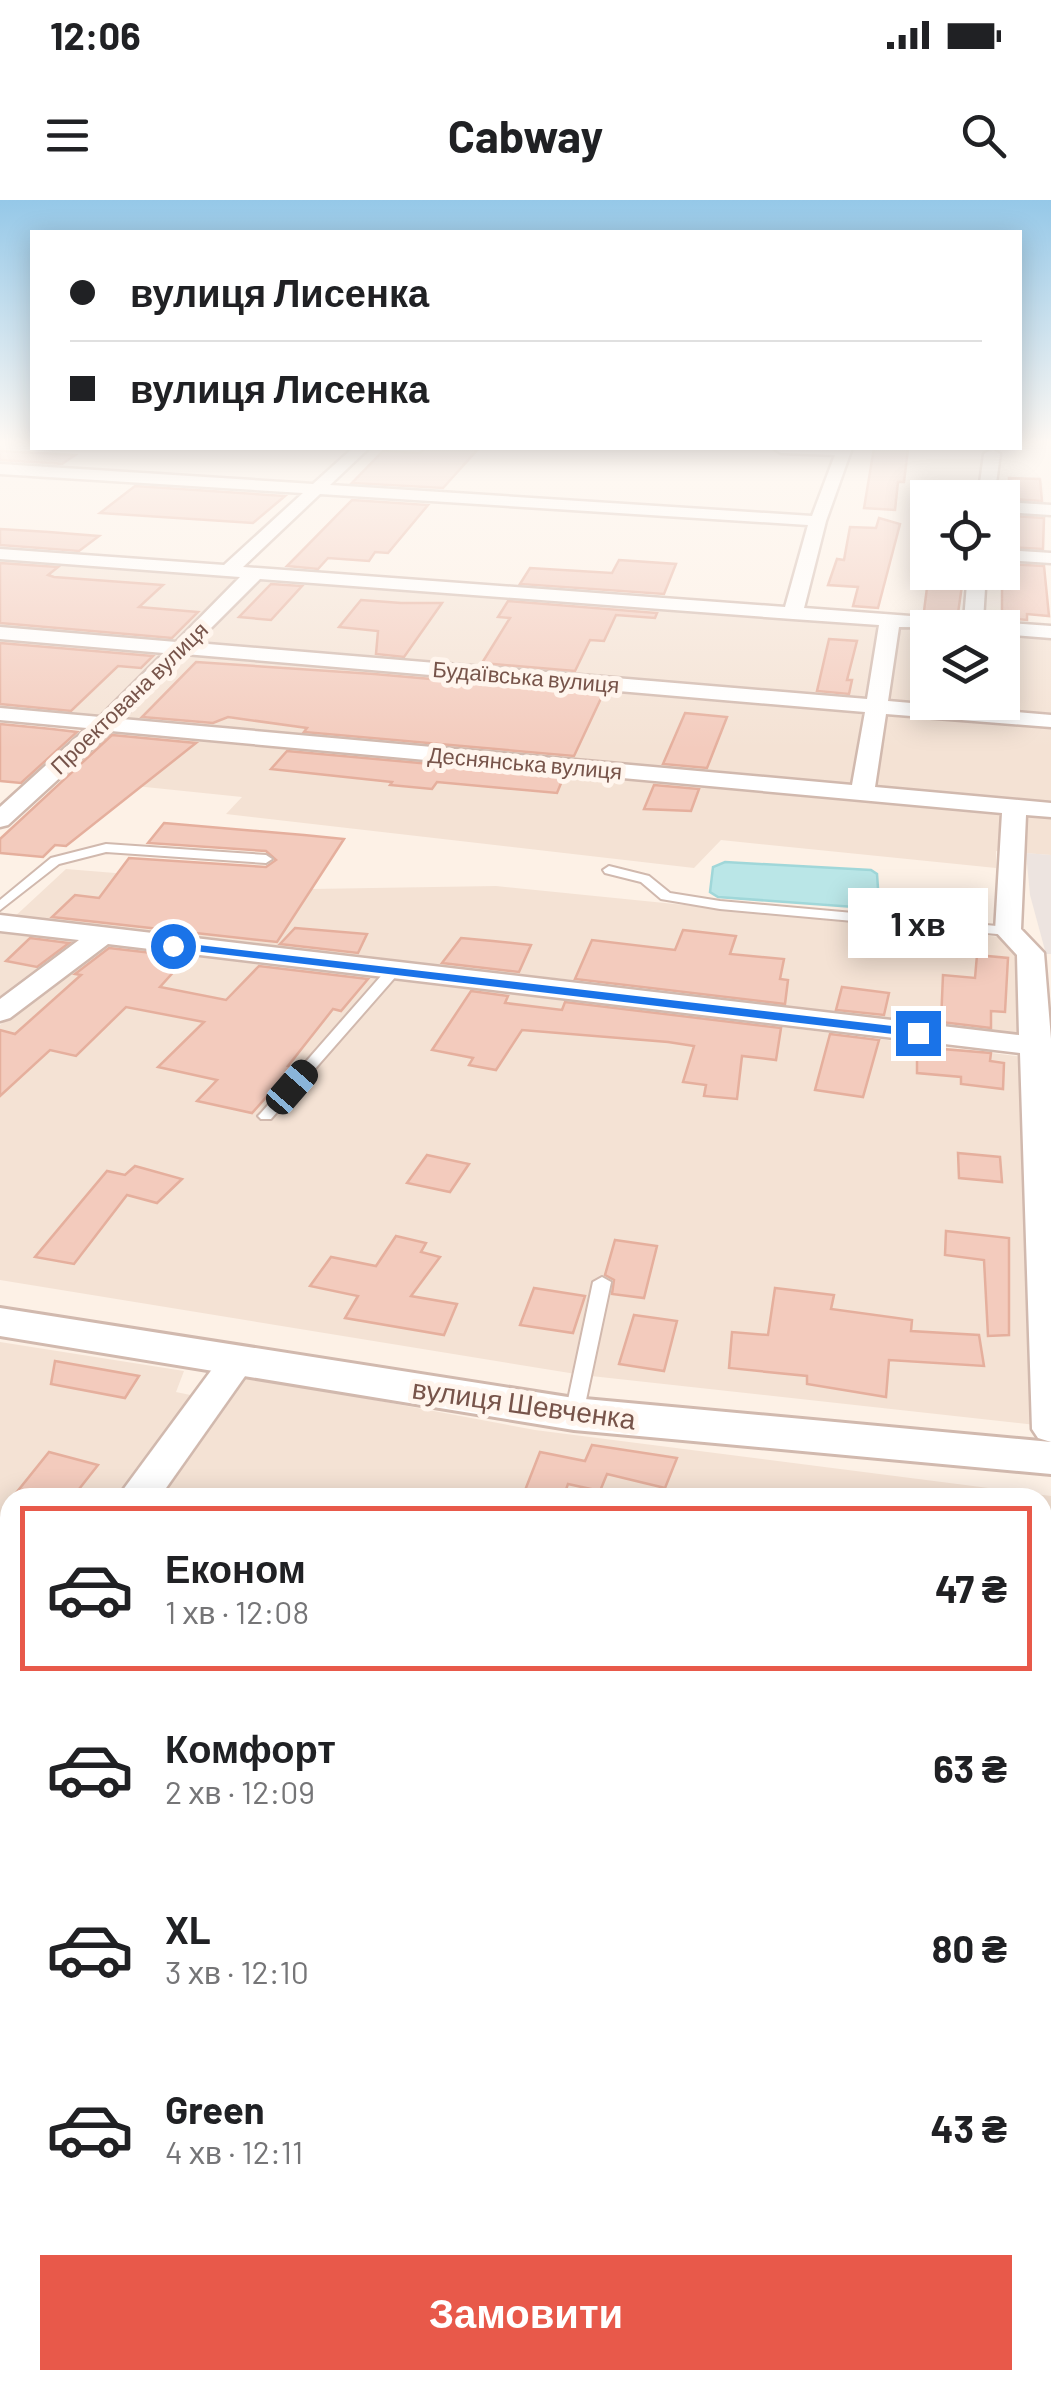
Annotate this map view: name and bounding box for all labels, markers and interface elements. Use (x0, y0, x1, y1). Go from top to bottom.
text: 12:06 (50, 12, 141, 58)
icon: menu (40, 108, 95, 163)
text: Cabway (448, 108, 603, 162)
icon: search (956, 108, 1011, 163)
text: вулиця Лисенка (130, 269, 429, 315)
text: вулиця Лисенка (130, 365, 429, 411)
map controls (910, 480, 1020, 720)
button: locate (910, 480, 1020, 590)
button: layers (910, 610, 1020, 720)
street label: Проектована вулиця (44, 616, 213, 780)
street label: Будаївська вулиця (432, 655, 621, 698)
street label: Деснянська вулиця (427, 741, 623, 784)
callout: 1 хв (848, 888, 988, 958)
text: 1 хв (890, 904, 946, 942)
route start (151, 924, 196, 969)
route end (896, 1011, 941, 1056)
car (261, 1055, 323, 1119)
street label: вулиця Шевченка (410, 1370, 638, 1436)
icon: car (45, 1544, 135, 1634)
text: Економ (165, 1545, 306, 1591)
text: 47 ₴ (935, 1565, 1007, 1611)
text: 1 хв · 12:08 (165, 1592, 309, 1630)
icon: car (45, 1724, 135, 1814)
text: Комфорт (165, 1725, 336, 1771)
text: 63 ₴ (933, 1745, 1007, 1791)
text: 2 хв · 12:09 (165, 1772, 315, 1810)
icon: car (45, 1904, 135, 1994)
text: XL (165, 1906, 211, 1952)
text: 80 ₴ (932, 1925, 1007, 1971)
text: 3 хв · 12:10 (165, 1952, 309, 1990)
icon: car (45, 2084, 135, 2174)
text: Green (165, 2086, 265, 2132)
text: 43 ₴ (931, 2105, 1007, 2151)
text: 4 хв · 12:11 (165, 2132, 303, 2170)
button: Замовити (40, 2255, 1012, 2370)

